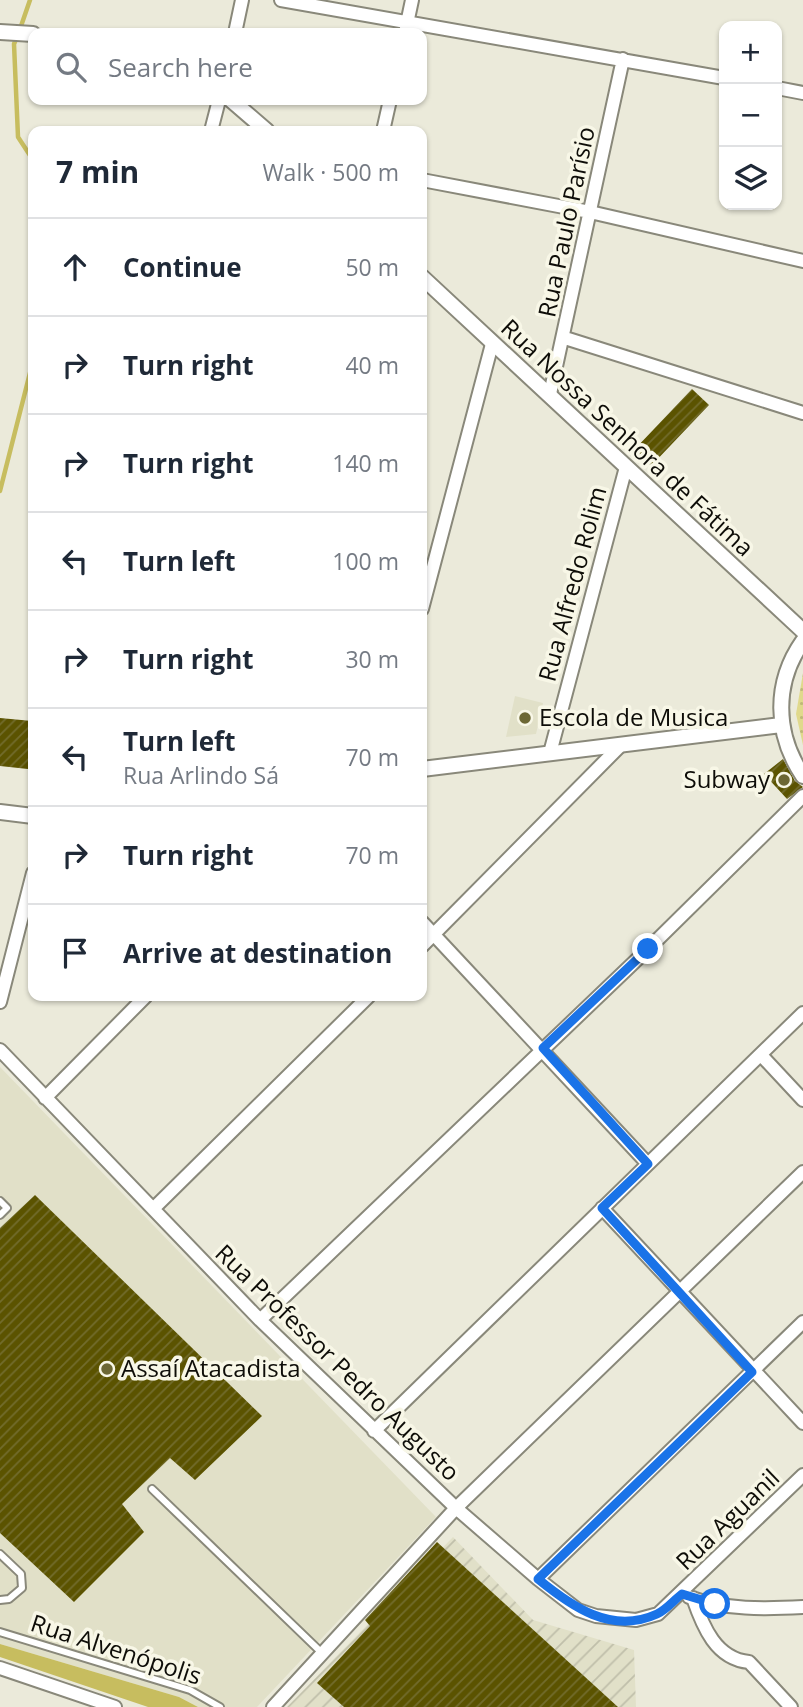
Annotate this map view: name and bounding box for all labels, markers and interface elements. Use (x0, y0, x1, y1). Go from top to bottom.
map controls (719, 21, 782, 210)
button: + (719, 21, 782, 84)
search box (28, 28, 427, 105)
icon: search (52, 48, 90, 86)
text: Search here (108, 49, 253, 85)
button: − (719, 84, 782, 147)
street label: Rua Paulo Parísio (529, 123, 602, 320)
button: layers (719, 147, 782, 210)
text: 7 min (56, 151, 139, 192)
text: Walk · 500 m (262, 156, 399, 188)
icon: ahead (56, 248, 94, 286)
text: Continue (123, 249, 242, 285)
text: 50 m (345, 251, 399, 283)
street label: Rua Nossa Senhora de Fátima (495, 311, 761, 563)
icon: right (56, 346, 94, 384)
text: Turn right (123, 347, 254, 383)
text: 40 m (345, 349, 399, 381)
icon: right (56, 444, 94, 482)
text: Turn right (123, 445, 254, 481)
text: 140 m (332, 447, 399, 479)
street label: Rua Alfredo Rolim (530, 482, 613, 685)
icon: left (56, 542, 94, 580)
text: Turn left (123, 543, 235, 579)
text: 100 m (332, 545, 399, 577)
icon: right (56, 640, 94, 678)
text: Turn right (123, 641, 254, 677)
text: 30 m (345, 643, 399, 675)
place label: Escola de Musica (539, 700, 728, 733)
marker: Escola de Musica (517, 710, 533, 726)
text: Turn left (123, 723, 235, 759)
icon: left (56, 738, 94, 776)
text: 70 m (345, 741, 399, 773)
text: Rua Arlindo Sá (123, 759, 279, 791)
place label: Subway (683, 762, 771, 795)
marker: Subway (776, 772, 792, 788)
icon: right (56, 836, 94, 874)
text: Turn right (123, 837, 254, 873)
text: 70 m (345, 839, 399, 871)
route end (632, 933, 663, 964)
icon: arrive (56, 934, 94, 972)
text: Arrive at destination (123, 935, 392, 971)
street label: Rua Professor Pedro Augusto (209, 1236, 467, 1488)
place label: Assaí Atacadista (121, 1351, 301, 1384)
marker: Assaí Atacadista (99, 1361, 115, 1377)
street label: Rua Aguanil (668, 1461, 786, 1577)
route start (699, 1588, 730, 1619)
street label: Rua Alvenópolis (27, 1605, 206, 1692)

